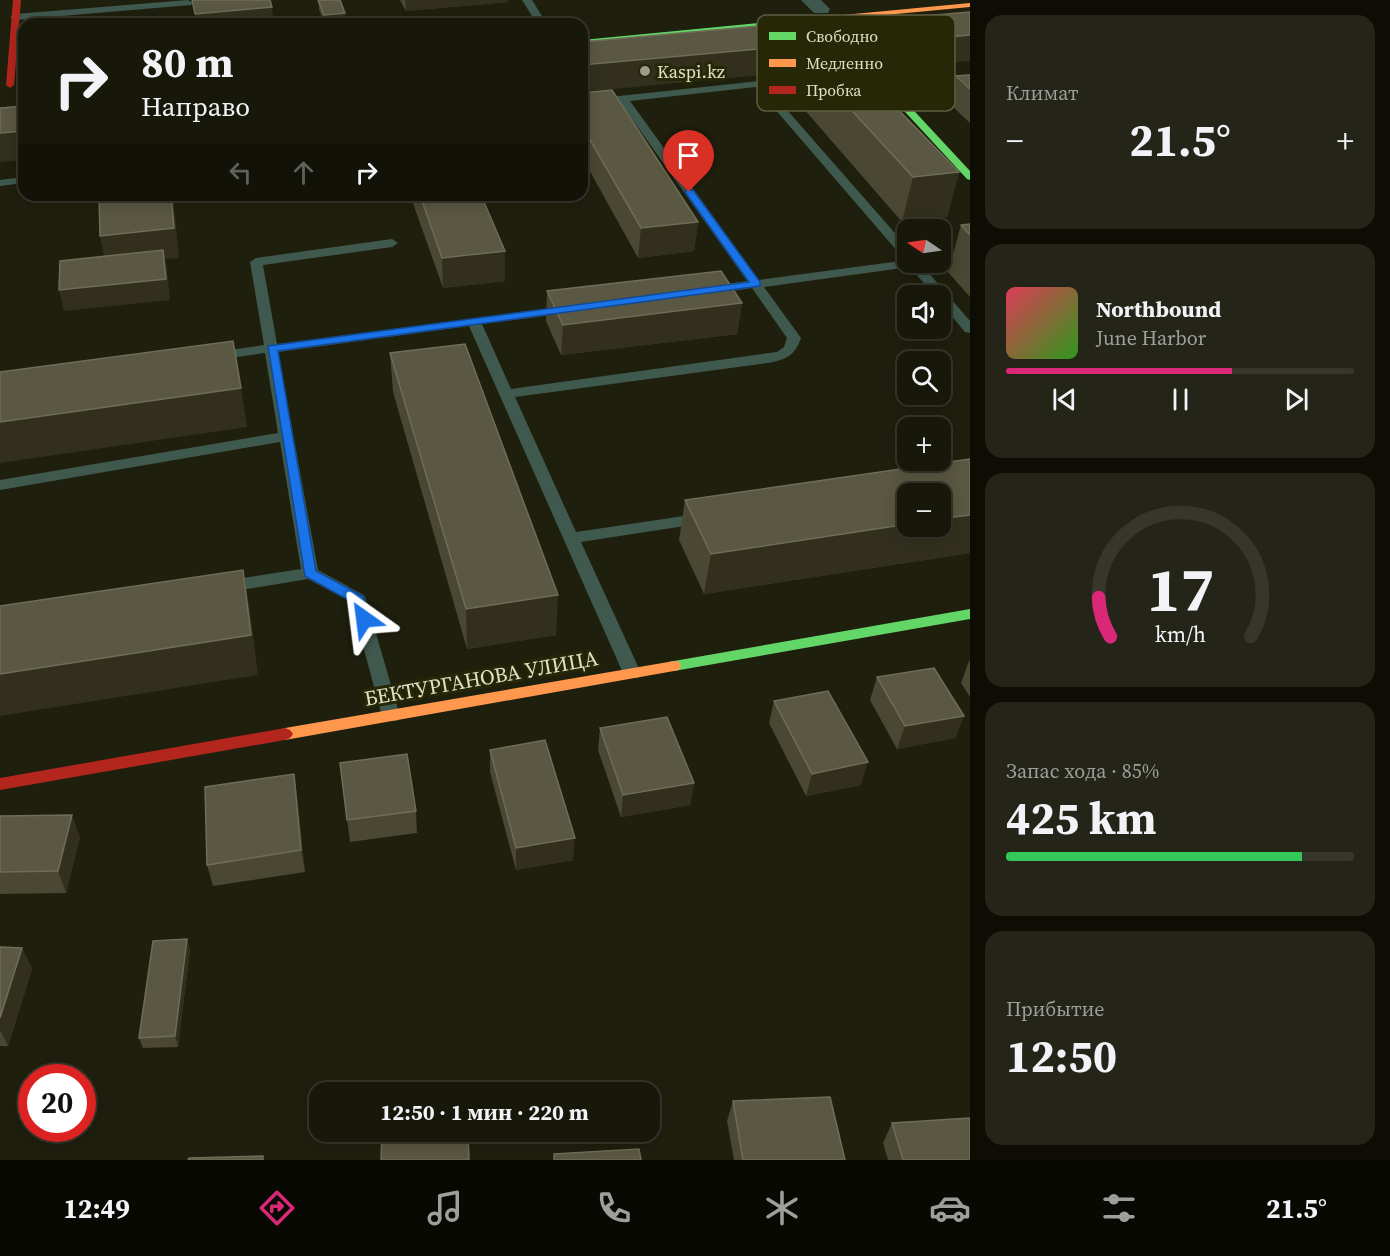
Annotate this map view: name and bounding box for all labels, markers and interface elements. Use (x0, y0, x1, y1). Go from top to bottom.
legend (757, 15, 955, 111)
text: Свободно (806, 25, 878, 47)
text: 80 m (141, 33, 234, 91)
icon: right (42, 42, 120, 120)
text: Медленно (806, 52, 883, 74)
place label: Kaspi.kz (657, 59, 725, 84)
marker: Kaspi.kz (638, 64, 652, 78)
text: Пробка (806, 79, 862, 101)
text: Климат (1006, 79, 1079, 107)
text: Направо (141, 88, 250, 125)
text: 21.5° (1129, 109, 1231, 171)
text: − (1006, 118, 1024, 163)
text: + (1337, 118, 1354, 163)
pin (663, 130, 714, 192)
icon: arrive (672, 139, 705, 172)
icon: left (224, 156, 257, 189)
icon: ahead (287, 156, 320, 189)
icon: right (350, 156, 383, 189)
north arrow (897, 219, 951, 273)
map controls (897, 219, 951, 537)
button: sound (897, 285, 951, 339)
text: Northbound (1096, 294, 1221, 324)
text: June Harbor (1096, 324, 1206, 352)
button: search (897, 351, 951, 405)
icon: previous (1048, 383, 1081, 416)
icon: pause (1164, 383, 1197, 416)
icon: next (1280, 383, 1313, 416)
button: + (897, 417, 951, 471)
button: − (897, 483, 951, 537)
text: 17 (1146, 546, 1214, 632)
position arrow (332, 587, 396, 651)
text: km/h (1154, 620, 1206, 649)
street label: БЕКТУРГАНОВА УЛИЦА (362, 643, 600, 713)
text: Запас хода · 85% (1006, 757, 1159, 785)
text: 425 km (1006, 787, 1157, 849)
text: Прибытие (1006, 995, 1104, 1023)
text: 12:50 (1006, 1025, 1117, 1087)
speed limit sign: 20 (18, 1064, 96, 1142)
text: 12:50 · 1 мин · 220 m (380, 1097, 589, 1127)
icon: directions (256, 1187, 298, 1229)
icon: music (424, 1187, 466, 1229)
icon: phone (593, 1187, 635, 1229)
icon: climate (761, 1187, 803, 1229)
icon: car (929, 1187, 971, 1229)
icon: filters (1098, 1187, 1140, 1229)
text: 12:49 (63, 1190, 130, 1227)
text: 21.5° (1266, 1190, 1327, 1227)

